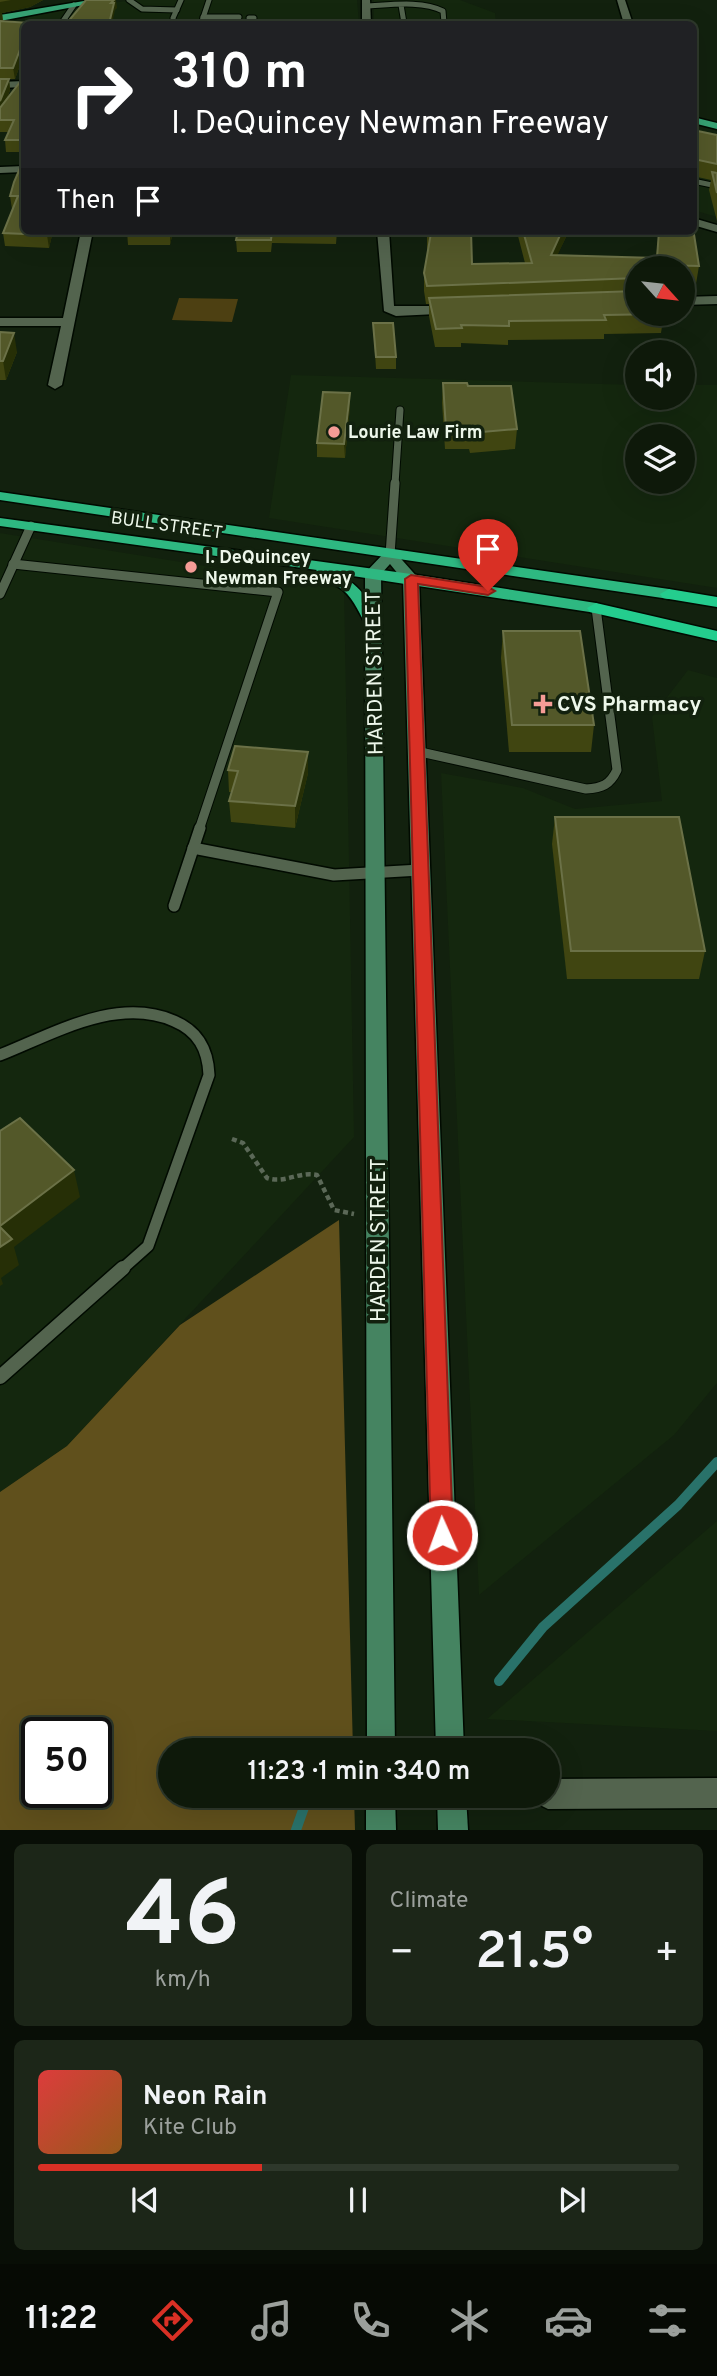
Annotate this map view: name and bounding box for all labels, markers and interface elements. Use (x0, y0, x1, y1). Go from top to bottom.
text: 310 m (171, 44, 307, 106)
icon: right (56, 49, 147, 140)
text: I. DeQuincey Newman Freeway (171, 105, 609, 145)
icon: arrive (129, 182, 167, 220)
text: Then (56, 185, 115, 218)
north arrow (625, 256, 695, 326)
map controls (625, 256, 695, 494)
button: sound (625, 340, 695, 410)
place label: Lourie Law Firm (348, 422, 483, 445)
marker: Lourie Law Firm (326, 424, 342, 440)
button: layers (625, 424, 695, 494)
street label: BULL STREET (109, 507, 224, 546)
pin (458, 519, 518, 591)
icon: arrive (469, 530, 507, 568)
place label: I. DeQuincey Newman Freeway (205, 547, 352, 591)
marker: I. DeQuincey Newman Freeway (183, 559, 199, 575)
street label: HARDEN STREET (361, 591, 390, 755)
place label: CVS Pharmacy (557, 692, 702, 719)
marker: CVS Pharmacy (535, 696, 551, 712)
street label: HARDEN STREET (366, 1158, 393, 1322)
position arrow (405, 1498, 479, 1572)
speed limit sign: 50 (21, 1717, 112, 1808)
text: 11:23 · 1 min · 340 m (248, 1756, 470, 1789)
text: 46 (126, 1863, 240, 1978)
text: Climate (390, 1887, 468, 1916)
text: 21.5° (475, 1921, 593, 1987)
text: − (390, 1930, 414, 1979)
text: + (654, 1930, 679, 1979)
text: km/h (155, 1966, 211, 1995)
text: Neon Rain (143, 2081, 268, 2114)
text: Kite Club (143, 2114, 237, 2143)
icon: previous (126, 2181, 164, 2219)
icon: pause (339, 2181, 377, 2219)
icon: next (553, 2181, 591, 2219)
icon: directions (148, 2296, 197, 2345)
icon: music (247, 2296, 296, 2345)
icon: phone (346, 2296, 395, 2345)
icon: climate (445, 2296, 494, 2345)
icon: car (544, 2296, 593, 2345)
icon: filters (643, 2296, 692, 2345)
text: 11:22 (25, 2300, 98, 2340)

